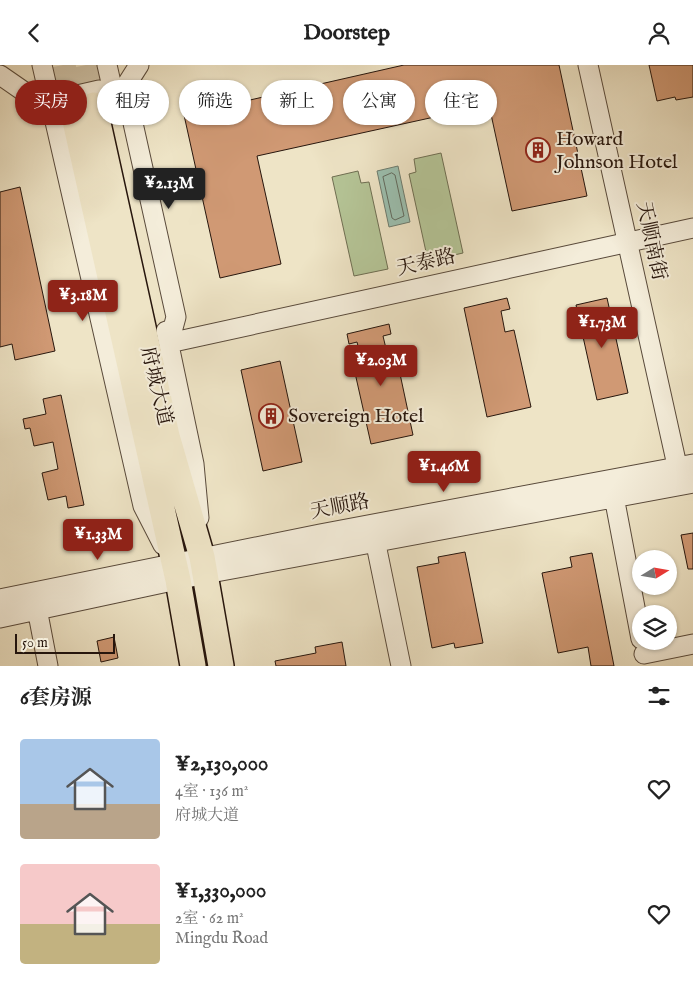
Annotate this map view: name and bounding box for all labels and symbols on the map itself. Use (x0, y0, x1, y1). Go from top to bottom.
place label: Howard Johnson Hotel (554, 127, 678, 175)
building icon: Howard Johnson Hotel (525, 137, 551, 163)
pin: ¥2.13M (128, 167, 210, 210)
street label: 天顺南街 (630, 199, 672, 283)
street label: 天泰路 (394, 244, 458, 282)
pin: ¥3.18M (42, 279, 124, 322)
pin: ¥1.73M (561, 307, 643, 349)
street label: 府城大道 (135, 344, 177, 428)
pin: ¥2.03M (340, 345, 422, 387)
building icon: Sovereign Hotel (258, 403, 284, 429)
place label: Sovereign Hotel (288, 404, 424, 429)
pin: ¥1.46M (403, 451, 485, 493)
street label: 天顺路 (308, 489, 372, 525)
pin: ¥1.33M (57, 519, 139, 561)
north arrow (632, 550, 678, 595)
scale bar (15, 631, 115, 654)

